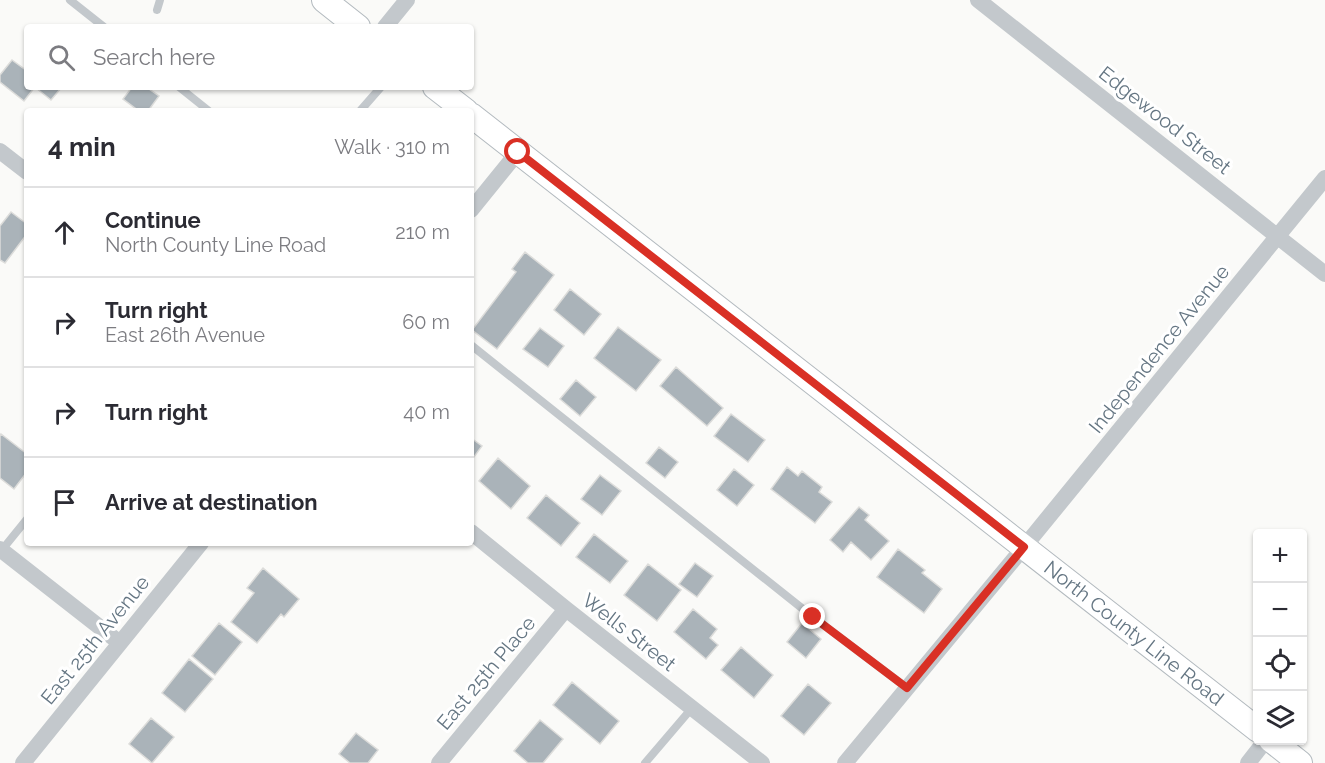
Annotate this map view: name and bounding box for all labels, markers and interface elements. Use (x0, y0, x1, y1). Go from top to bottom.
search box (24, 24, 474, 90)
icon: search (45, 41, 78, 74)
text: Search here (93, 44, 215, 70)
street label: Edgewood Street (1094, 61, 1236, 179)
text: 4 min (48, 132, 116, 162)
text: Walk · 310 m (334, 135, 450, 159)
route start (504, 138, 530, 164)
text: Continue (105, 207, 201, 233)
icon: ahead (48, 216, 81, 249)
text: 210 m (395, 220, 450, 244)
text: North County Line Road (105, 233, 326, 257)
street label: Independence Avenue (1084, 260, 1234, 438)
text: Turn right (105, 297, 208, 323)
icon: right (48, 306, 81, 339)
text: 60 m (402, 310, 450, 334)
text: East 26th Avenue (105, 323, 265, 347)
icon: right (48, 396, 81, 429)
text: Turn right (105, 399, 208, 425)
text: 40 m (403, 400, 450, 424)
icon: arrive (48, 486, 81, 519)
text: Arrive at destination (105, 489, 318, 515)
map controls (1253, 529, 1307, 745)
button: + (1253, 529, 1307, 583)
street label: North County Line Road (1039, 555, 1229, 711)
street label: East 25th Avenue (36, 571, 154, 709)
button: − (1253, 583, 1307, 637)
street label: Wells Street (577, 588, 681, 676)
route end (799, 603, 825, 629)
street label: East 25th Place (432, 611, 541, 735)
button: locate (1253, 637, 1307, 691)
button: layers (1253, 691, 1307, 745)

